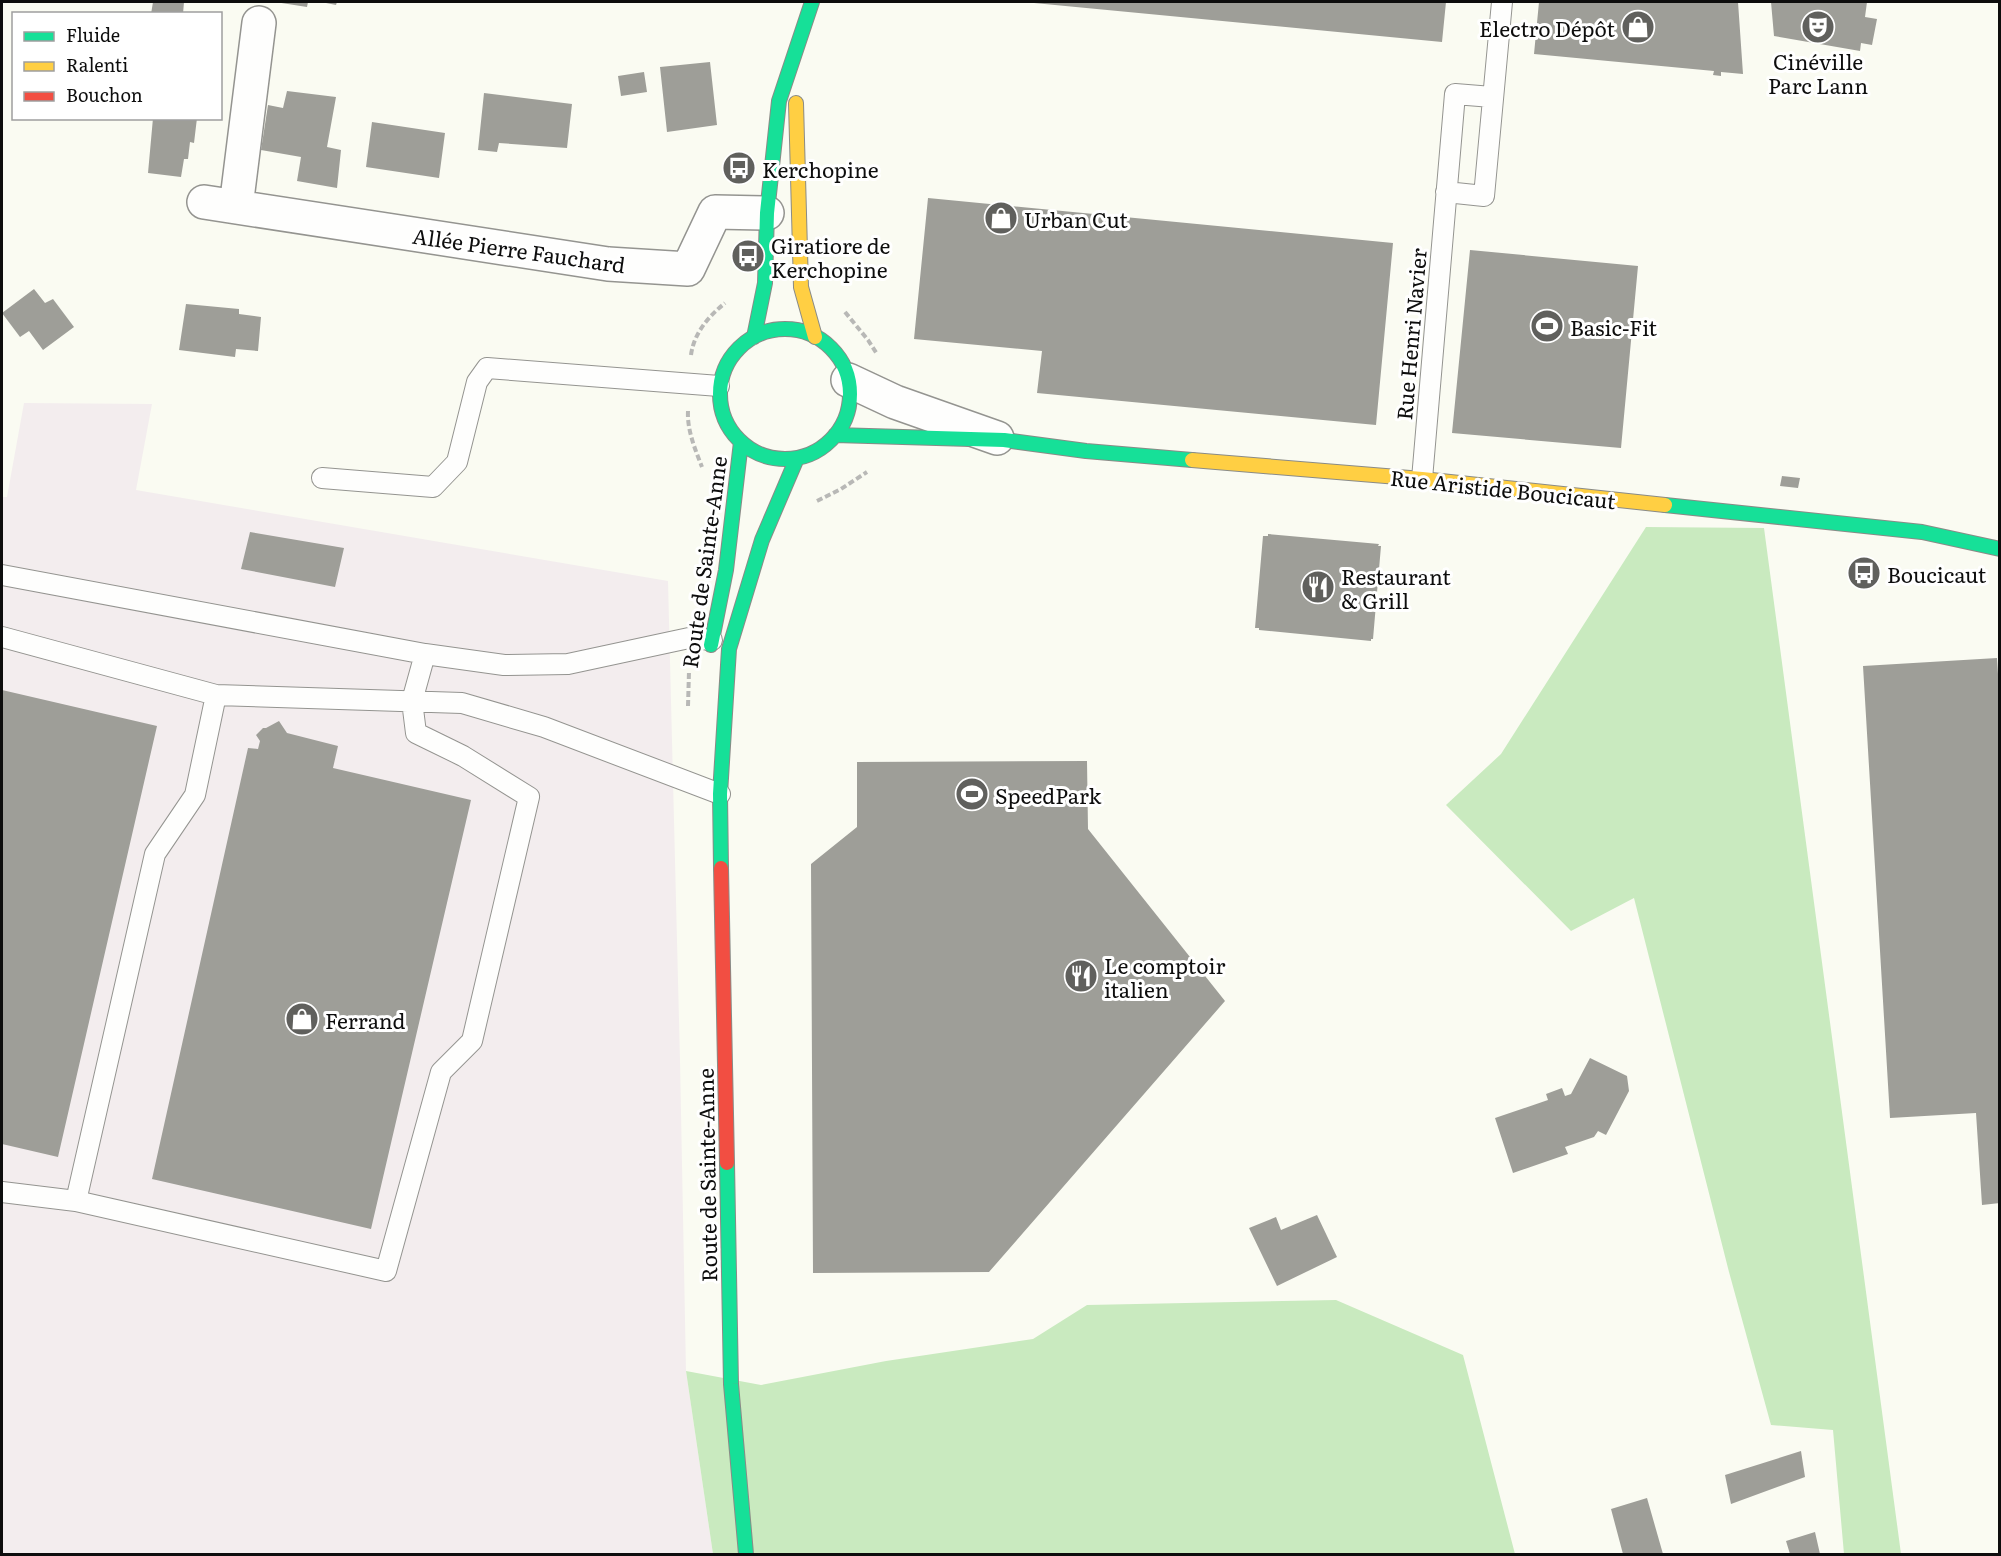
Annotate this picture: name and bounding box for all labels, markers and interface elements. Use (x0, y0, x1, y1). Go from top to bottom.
shop icon: Electro Dépôt (1620, 9, 1656, 45)
theatre icon: Cinéville Parc Lann (1800, 9, 1836, 45)
legend (12, 12, 222, 120)
place label: Electro Dépôt (1479, 12, 1616, 43)
text: Fluide (66, 21, 120, 48)
place label: Cinéville Parc Lann (1768, 45, 1868, 100)
text: Ralenti (66, 51, 128, 78)
text: Bouchon (66, 81, 143, 108)
bus stop icon: Kerchopine (721, 150, 757, 186)
place label: Kerchopine (762, 153, 879, 184)
shop icon: Urban Cut (983, 200, 1019, 236)
place label: Urban Cut (1024, 203, 1128, 234)
street label: Allée Pierre Fauchard (411, 219, 627, 279)
place label: Giratiore de Kerchopine (771, 229, 890, 284)
bus stop icon: Giratiore de Kerchopine (730, 238, 766, 274)
street label: Rue Henri Navier (1387, 247, 1433, 421)
sports icon: Basic-Fit (1529, 308, 1565, 344)
place label: Basic-Fit (1570, 311, 1658, 342)
street label: Route de Sainte-Anne (673, 454, 733, 670)
street label: Rue Aristide Boucicaut (1389, 461, 1618, 515)
bus stop icon: Boucicaut (1846, 555, 1882, 591)
place label: Boucicaut (1887, 558, 1987, 589)
place label: Restaurant & Grill (1341, 560, 1451, 615)
restaurant icon: Restaurant & Grill (1300, 569, 1336, 605)
sports icon: SpeedPark (954, 776, 990, 812)
place label: SpeedPark (995, 779, 1101, 810)
place label: Le comptoir italien (1104, 949, 1225, 1004)
restaurant icon: Le comptoir italien (1063, 958, 1099, 994)
shop icon: Ferrand (284, 1001, 320, 1037)
place label: Ferrand (325, 1004, 406, 1035)
street label: Route de Sainte-Anne (689, 1068, 723, 1282)

